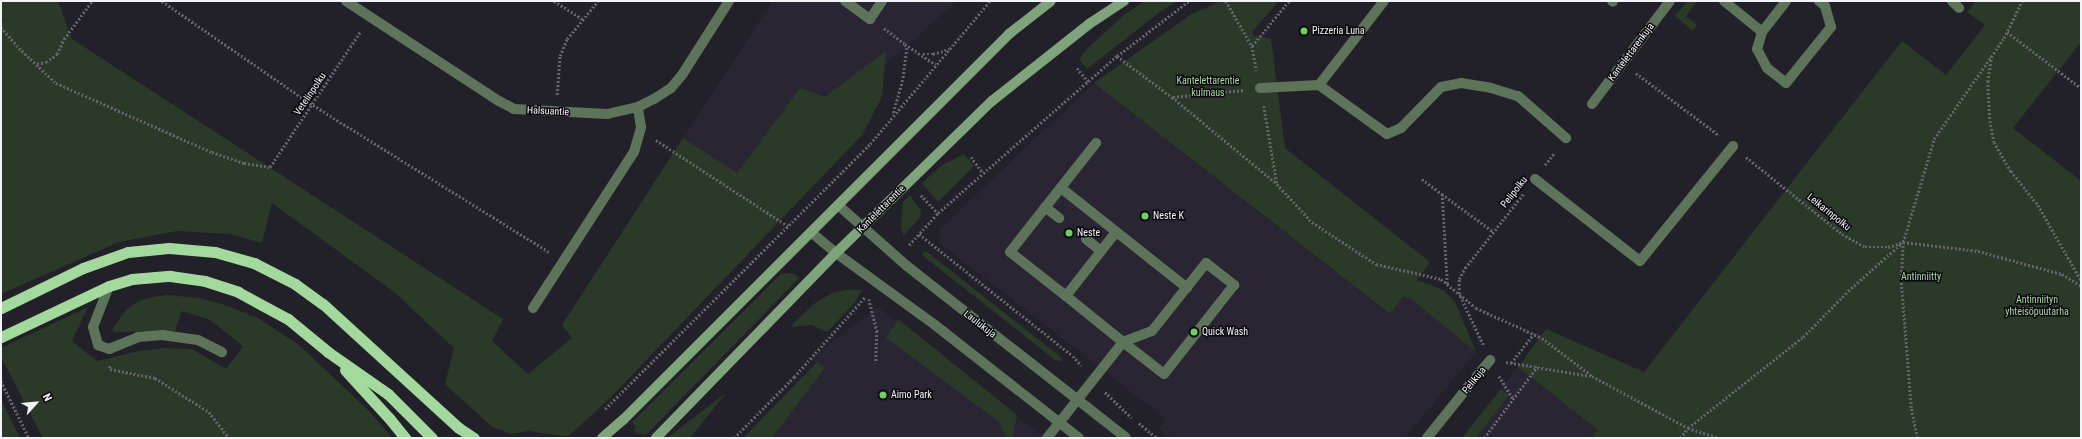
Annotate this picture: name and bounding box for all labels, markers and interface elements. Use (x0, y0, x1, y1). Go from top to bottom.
street label: Kantelettarenkuja (1605, 21, 1657, 83)
place label: Pizzeria Luna (1312, 25, 1365, 37)
marker: Pizzeria Luna (1299, 26, 1309, 36)
street label: Vetelinpolku (291, 70, 329, 118)
park label: Kantelettarentie kulmaus (1177, 74, 1239, 98)
street label: Halsuantie (527, 104, 569, 118)
street label: Pelipolku (1498, 174, 1530, 210)
street label: Kantelettarentie (855, 183, 907, 235)
street label: Leikarinpolku (1805, 191, 1853, 233)
place label: Neste K (1153, 210, 1184, 222)
marker: Neste K (1140, 211, 1150, 221)
place label: Neste (1077, 227, 1100, 239)
marker: Neste (1064, 228, 1074, 238)
park label: Antinniitty (1901, 271, 1941, 283)
park label: Antinniityn yhteisöpuutarha (2005, 293, 2069, 316)
street label: Laulukuja (961, 308, 999, 340)
place label: Quick Wash (1202, 326, 1248, 338)
marker: Quick Wash (1189, 327, 1199, 337)
street label: Pelikuja (1460, 364, 1488, 396)
north arrow (16, 383, 56, 423)
place label: Aimo Park (891, 389, 932, 401)
marker: Aimo Park (878, 390, 888, 400)
text: N (40, 391, 54, 403)

